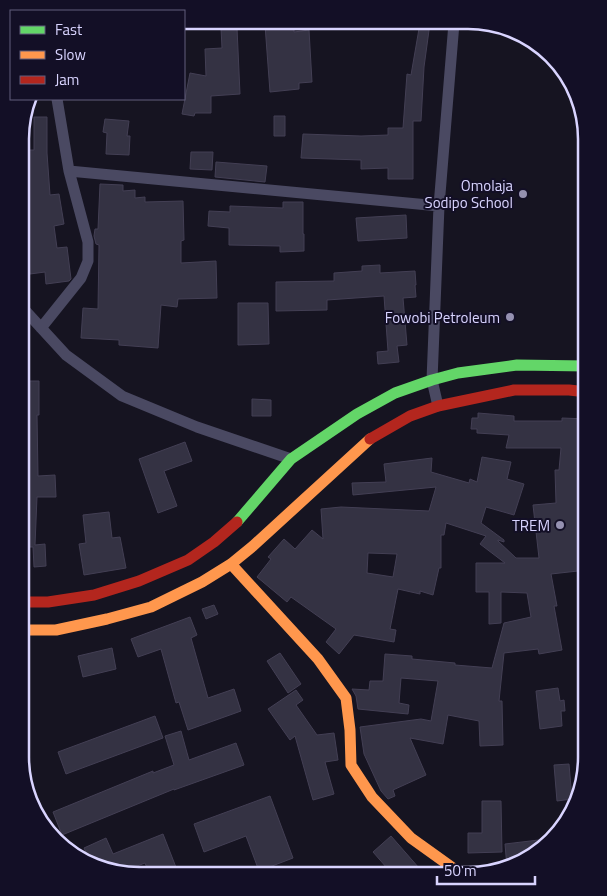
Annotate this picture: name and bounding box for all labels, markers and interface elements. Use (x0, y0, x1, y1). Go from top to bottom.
legend (10, 10, 185, 100)
text: Fast (55, 18, 83, 41)
text: Slow (55, 43, 86, 66)
text: Jam (55, 68, 79, 91)
place label: Omolaja Sodipo School (425, 174, 513, 214)
marker: Omolaja Sodipo School (517, 188, 529, 200)
place label: Fowobi Petroleum (385, 306, 500, 329)
marker: Fowobi Petroleum (504, 311, 516, 323)
place label: TREM (512, 514, 550, 537)
marker: TREM (554, 519, 566, 531)
scale bar (437, 854, 534, 886)
text: 50 m (444, 859, 477, 882)

